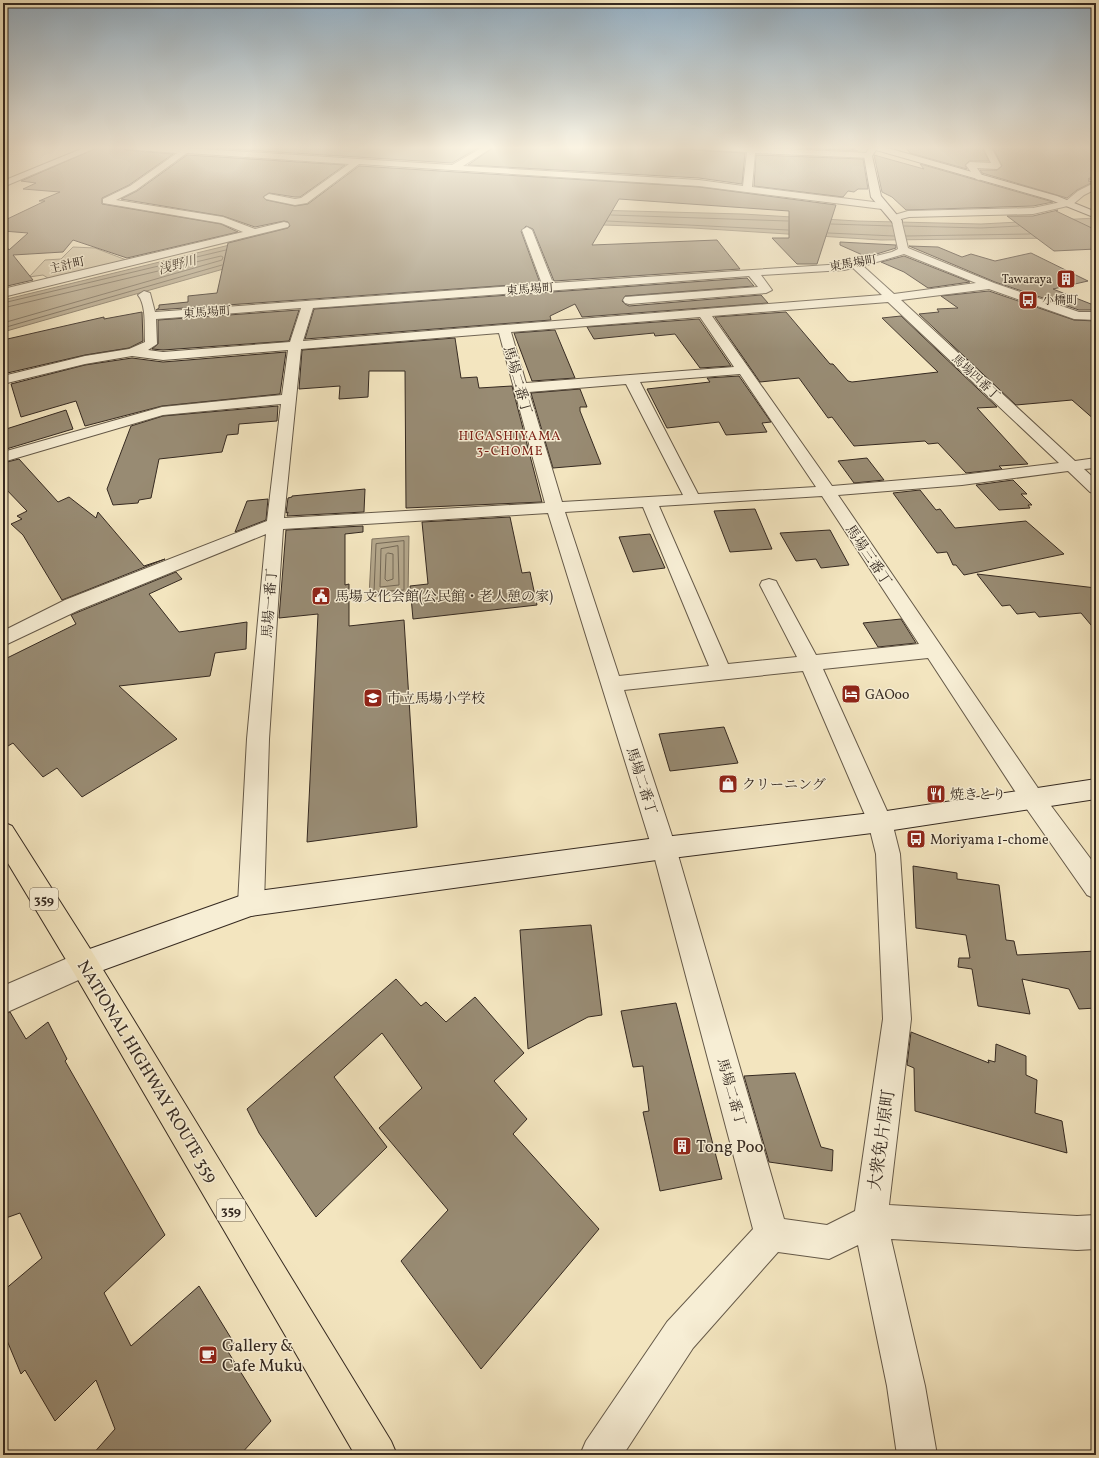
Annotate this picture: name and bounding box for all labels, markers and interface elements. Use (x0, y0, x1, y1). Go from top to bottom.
water label: 浅野川 (156, 252, 201, 280)
street label: 東馬場町 (828, 252, 878, 276)
street label: 主計町 (48, 254, 87, 278)
building icon: Tawaraya (1055, 268, 1077, 290)
place label: Tawaraya (1002, 272, 1052, 288)
street label: 東馬場町 (506, 280, 555, 300)
bus stop icon: 小橋町 (1017, 289, 1039, 311)
place label: 小橋町 (1042, 293, 1078, 309)
street label: 東馬場町 (183, 303, 232, 323)
street label: 馬場二番丁 (498, 344, 535, 417)
street label: 馬場四番丁 (948, 351, 1003, 404)
district label: HIGASHIYAMA 3-CHOME (459, 428, 561, 461)
street label: 馬場三番丁 (840, 522, 895, 590)
street label: 馬場一番丁 (259, 568, 282, 639)
public building icon: 馬場文化会館(公民館・老人憩の家) (310, 585, 332, 607)
place label: 馬場文化会館(公民館・老人憩の家) (335, 588, 553, 607)
hotel icon: GAOoo (840, 683, 862, 705)
place label: GAOoo (865, 686, 910, 705)
school or university icon: 市立馬場小学校 (362, 687, 384, 709)
place label: 市立馬場小学校 (387, 690, 485, 709)
street label: 馬場二番丁 (621, 745, 660, 818)
shop icon: クリーニング (717, 773, 739, 795)
place label: クリーニング (742, 776, 826, 795)
restaurant icon: 焼きとり (925, 783, 947, 805)
place label: 焼きとり (950, 786, 1006, 805)
bus stop icon: Moriyama 1-chome (905, 828, 927, 850)
place label: Moriyama 1-chome (930, 831, 1049, 850)
road number: 359 (30, 888, 58, 910)
street label: NATIONAL HIGHWAY ROUTE 359 (71, 956, 223, 1187)
street label: 馬場二番丁 (712, 1056, 749, 1129)
street label: 大衆免片原町 (864, 1088, 901, 1192)
building icon: Tong Poo (671, 1135, 693, 1157)
place label: Tong Poo (696, 1136, 764, 1159)
road number: 359 (217, 1199, 245, 1221)
place label: Gallery & Cafe Muku (222, 1335, 303, 1378)
cafe icon: Gallery & Cafe Muku (197, 1344, 219, 1366)

